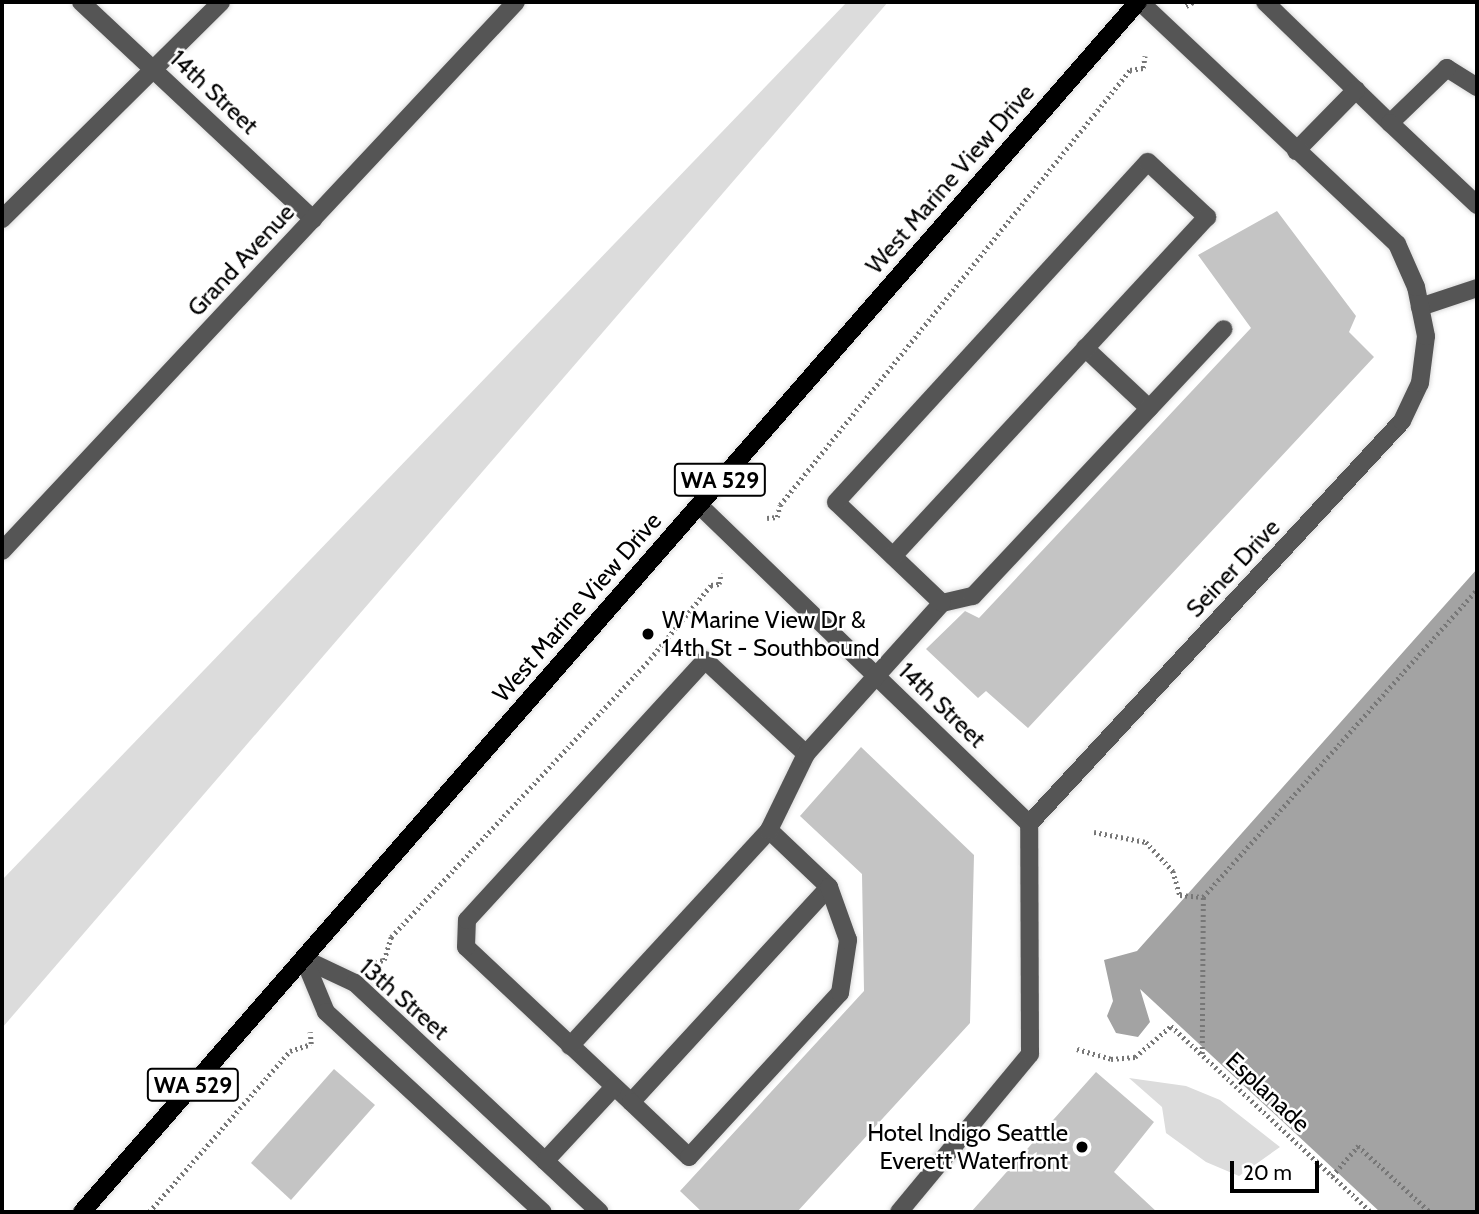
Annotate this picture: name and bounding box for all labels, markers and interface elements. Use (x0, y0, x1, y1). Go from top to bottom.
street label: 14th Street (164, 44, 264, 140)
street label: West Marine View Drive (860, 78, 1040, 280)
street label: Grand Avenue (182, 198, 300, 322)
road number: WA 529 (673, 460, 767, 500)
street label: West Marine View Drive (487, 506, 667, 708)
street label: Seiner Drive (1180, 513, 1286, 623)
place label: W Marine View Dr & 14th St - Southbound (662, 606, 880, 662)
marker: W Marine View Dr & 14th St - Southbound (640, 626, 656, 642)
street label: 14th Street (892, 656, 992, 754)
street label: 13th Street (353, 952, 455, 1046)
street label: Esplanade (1220, 1046, 1316, 1138)
road number: WA 529 (146, 1066, 240, 1104)
place label: Hotel Indigo Seattle Everett Waterfront (867, 1119, 1068, 1175)
marker: Hotel Indigo Seattle Everett Waterfront (1074, 1139, 1090, 1155)
scale bar (1234, 1148, 1323, 1192)
text: 20 m (1243, 1160, 1292, 1185)

